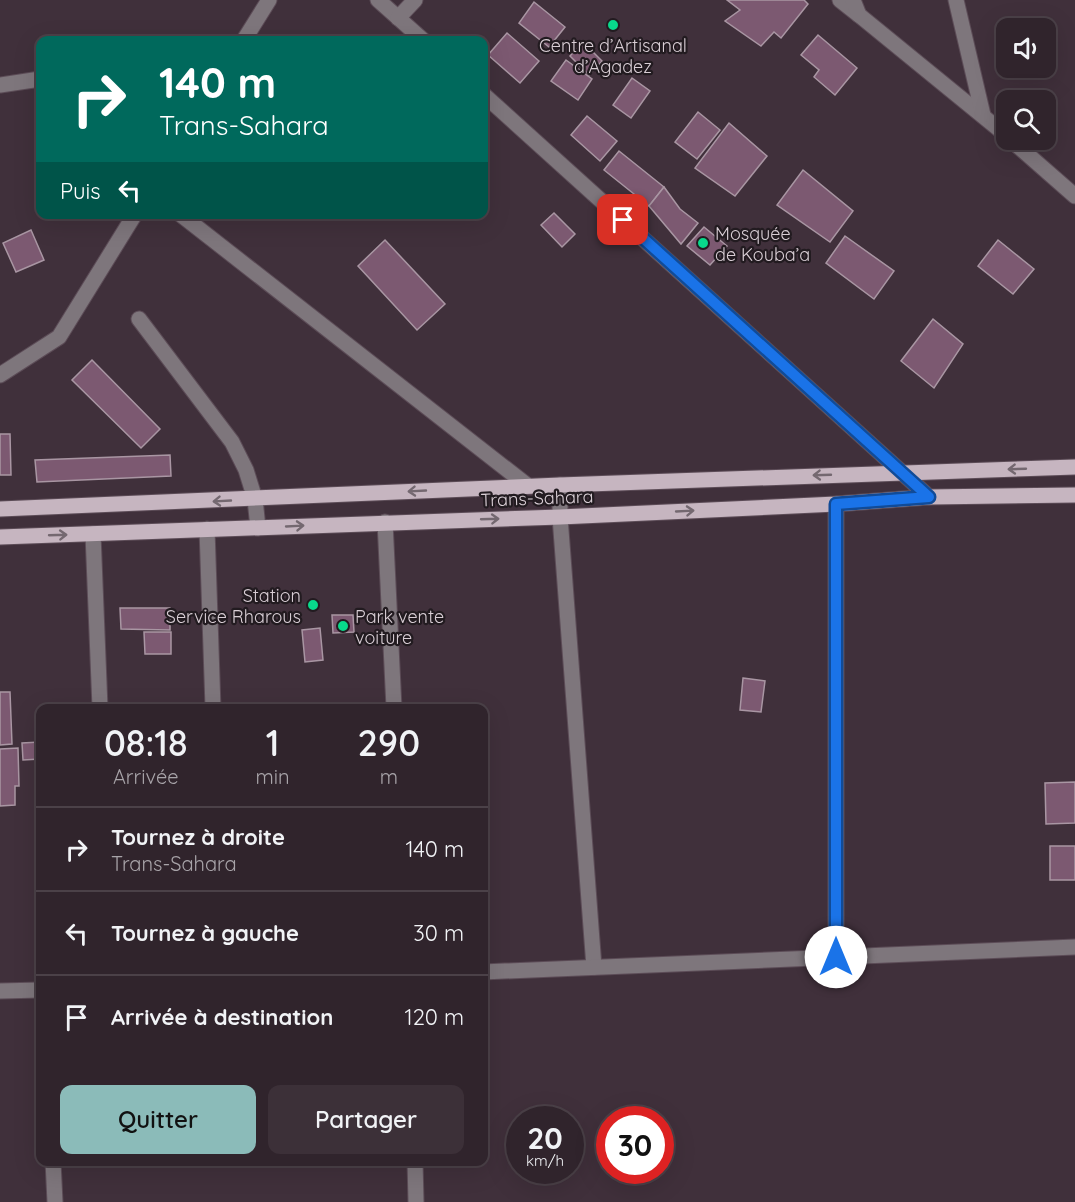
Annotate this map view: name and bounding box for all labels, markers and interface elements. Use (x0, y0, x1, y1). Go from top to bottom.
marker: Centre d’Artisanal d’Agadez (606, 18, 620, 32)
map controls (996, 18, 1056, 150)
button: sound (996, 18, 1056, 78)
place label: Centre d’Artisanal d’Agadez (539, 34, 687, 78)
text: 140 m (159, 56, 276, 109)
icon: right (60, 60, 138, 138)
button: search (996, 90, 1056, 150)
text: Trans-Sahara (159, 108, 329, 142)
icon: left (113, 174, 146, 207)
text: Puis (60, 177, 101, 205)
pin (597, 194, 648, 245)
icon: arrive (606, 203, 639, 236)
place label: Mosquée de Kouba’a (715, 222, 810, 266)
marker: Mosquée de Kouba’a (696, 236, 710, 250)
one-way arrow (1007, 463, 1027, 475)
one-way arrow (812, 470, 832, 481)
street label: Trans-Sahara (480, 485, 594, 511)
one-way arrow (407, 486, 427, 497)
one-way arrow (213, 495, 233, 506)
one-way arrow (674, 506, 694, 517)
one-way arrow (480, 513, 500, 525)
one-way arrow (285, 521, 305, 532)
one-way arrow (48, 529, 68, 541)
place label: Station Service Rharous (166, 584, 301, 628)
marker: Station Service Rharous (306, 598, 320, 612)
place label: Park vente voiture (355, 605, 444, 649)
marker: Park vente voiture (336, 619, 350, 633)
text: 08:18 (104, 720, 188, 765)
text: 1 (266, 720, 279, 765)
text: 290 (358, 720, 420, 765)
text: Arrivée (113, 764, 179, 789)
text: min (256, 764, 290, 789)
text: m (380, 764, 398, 789)
text: Tournez à droite (111, 823, 285, 851)
icon: right (60, 833, 93, 866)
text: 140 m (405, 835, 464, 863)
text: Trans-Sahara (111, 851, 237, 876)
icon: left (60, 917, 93, 950)
text: Tournez à gauche (111, 919, 299, 947)
text: 30 m (413, 919, 464, 947)
position arrow (804, 925, 868, 989)
icon: arrive (60, 1001, 93, 1034)
text: Arrivée à destination (111, 1003, 333, 1031)
text: 120 m (405, 1003, 464, 1031)
button: Quitter (60, 1085, 256, 1154)
button: Partager (268, 1085, 464, 1154)
speed limit sign: 30 (596, 1106, 674, 1184)
text: 20 (527, 1119, 563, 1157)
text: km/h (526, 1151, 564, 1170)

